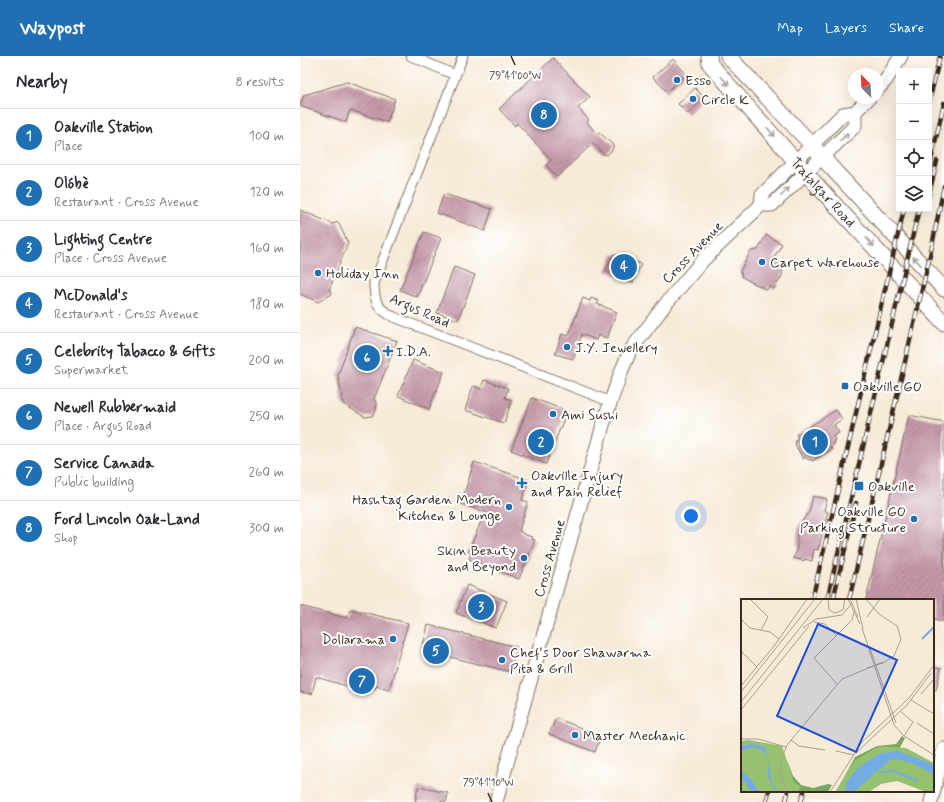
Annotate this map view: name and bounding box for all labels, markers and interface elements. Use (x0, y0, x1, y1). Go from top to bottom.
text: Waypost (20, 16, 85, 41)
text: Map (777, 19, 803, 37)
text: Layers (825, 19, 867, 37)
text: Share (889, 19, 924, 37)
north arrow (848, 68, 884, 104)
map controls (896, 68, 932, 212)
button: + (896, 68, 932, 104)
text: 79°41'00"W (489, 69, 541, 83)
text: Nearby (16, 71, 68, 93)
place label: Esso (685, 72, 712, 90)
text: 8 results (236, 74, 284, 91)
marker: Esso (672, 75, 682, 85)
one-way arrow (721, 76, 730, 86)
place label: Circle K (701, 91, 749, 109)
marker: Circle K (688, 94, 698, 104)
pin: 8 (531, 100, 557, 130)
button: − (896, 104, 932, 140)
text: Oakville Station (54, 118, 153, 138)
one-way arrow (766, 127, 775, 137)
text: 1 (26, 128, 32, 145)
text: 100 m (249, 128, 284, 145)
one-way arrow (838, 133, 848, 142)
text: Place (54, 138, 83, 155)
button: locate (896, 140, 932, 176)
street label: Trafalgar Road (786, 154, 859, 231)
text: Olóbè (54, 174, 88, 194)
button: layers (896, 176, 932, 212)
text: 2 (26, 184, 32, 201)
text: 120 m (250, 184, 284, 201)
one-way arrow (780, 187, 790, 197)
text: Restaurant · Cross Avenue (54, 194, 199, 211)
street label: Cross Avenue (658, 217, 727, 288)
text: Lighting Centre (54, 230, 152, 250)
one-way arrow (865, 237, 874, 247)
text: 3 (26, 240, 32, 257)
text: 160 m (249, 240, 284, 257)
text: Place · Cross Avenue (54, 250, 167, 267)
pin: 4 (611, 252, 637, 282)
place label: Carpet Warehouse (770, 254, 880, 272)
one-way arrow (913, 256, 922, 266)
marker: Carpet Warehouse (757, 257, 767, 267)
place label: Holiday Inn (326, 265, 399, 283)
marker: Holiday Inn (313, 268, 323, 278)
text: McDonald's (54, 286, 128, 306)
street label: Argus Road (386, 290, 452, 334)
text: 4 (25, 296, 33, 313)
text: 180 m (249, 296, 284, 313)
text: Restaurant · Cross Avenue (54, 306, 199, 323)
place label: J.Y. Jewellery (575, 339, 657, 357)
text: Celebrity Tabacco & Gifts (54, 342, 215, 362)
marker: J.Y. Jewellery (562, 342, 572, 352)
pin: 6 (354, 343, 380, 373)
place label: I.D.A. (396, 343, 431, 361)
marker: I.D.A. (383, 346, 393, 356)
text: 5 (25, 352, 33, 369)
text: 200 m (249, 352, 284, 369)
text: Supermarket (54, 362, 128, 379)
place label: Oakville GO (853, 378, 922, 396)
marker: Oakville GO (840, 381, 850, 391)
text: Newell Rubbermaid (54, 398, 176, 418)
place label: Ami Sushi (561, 406, 618, 424)
text: 6 (26, 408, 32, 425)
text: 250 m (249, 408, 284, 425)
marker: Ami Sushi (548, 409, 558, 419)
text: Place · Argus Road (54, 418, 152, 435)
pin: 2 (528, 427, 554, 457)
pin: 1 (802, 427, 828, 457)
text: Service Canada (54, 454, 154, 474)
text: 7 (25, 464, 33, 481)
text: 260 m (249, 464, 284, 481)
place label: Oakville Injury and Pain Relief (531, 467, 623, 501)
text: Public building (54, 474, 134, 491)
marker: Oakville Injury and Pain Relief (516, 477, 528, 489)
place label: Oakville (868, 478, 915, 496)
marker: Oakville (853, 480, 865, 492)
place label: Hashtag Garden Modern Kitchen & Lounge (352, 491, 501, 526)
marker: Hashtag Garden Modern Kitchen & Lounge (504, 502, 514, 512)
place label: Oakville GO Parking Structure (800, 503, 906, 539)
your location (681, 506, 701, 526)
text: Ford Lincoln Oak-Land (54, 510, 200, 530)
marker: Oakville GO Parking Structure (909, 514, 919, 524)
street label: Cross Avenue (530, 517, 570, 599)
text: 8 (25, 520, 33, 537)
text: 300 m (249, 520, 284, 537)
text: Shop (54, 530, 78, 547)
place label: Skin Beauty and Beyond (437, 542, 516, 576)
marker: Skin Beauty and Beyond (519, 553, 529, 563)
pin: 3 (468, 592, 494, 622)
inset map (741, 599, 934, 792)
place label: Dollarama (322, 631, 385, 649)
marker: Dollarama (388, 634, 398, 644)
pin: 5 (423, 636, 449, 666)
place label: Chef's Door Shawarma Pita & Grill (510, 644, 652, 678)
marker: Chef's Door Shawarma Pita & Grill (497, 655, 507, 665)
pin: 7 (349, 666, 375, 696)
place label: Master Mechanic (583, 727, 686, 745)
marker: Master Mechanic (570, 730, 580, 740)
text: 79°41'10"W (463, 776, 513, 790)

